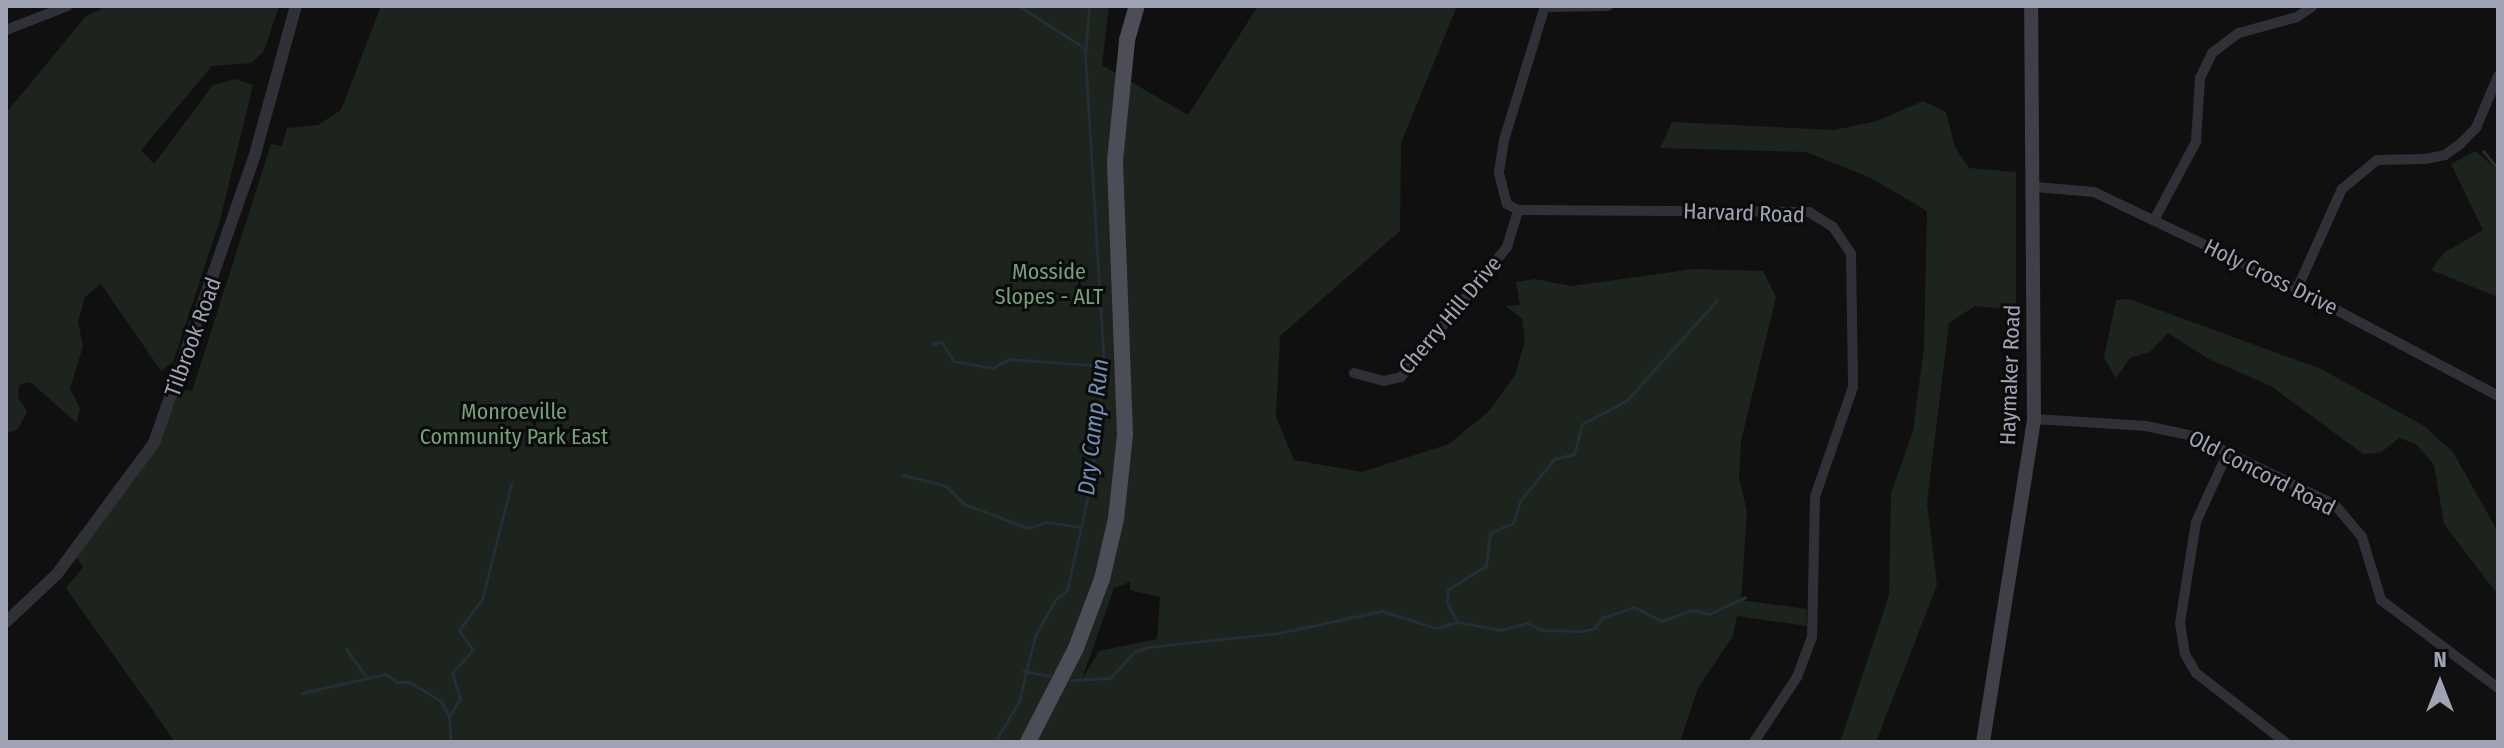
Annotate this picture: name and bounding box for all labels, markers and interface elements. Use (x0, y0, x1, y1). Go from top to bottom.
street label: Harvard Road (1683, 198, 1805, 228)
street label: Holy Cross Drive (2200, 233, 2342, 321)
street label: Cherry Hill Drive (1393, 251, 1507, 379)
park label: Mosside Slopes - ALT (995, 258, 1103, 310)
street label: Tilbrook Road (159, 274, 227, 400)
street label: Haymaker Road (1994, 304, 2026, 446)
water label: Dry Camp Run (1073, 357, 1115, 497)
park label: Monroeville Community Park East (420, 398, 608, 450)
street label: Old Concord Road (2184, 425, 2340, 521)
north arrow (2400, 644, 2480, 724)
text: N (2433, 646, 2447, 673)

